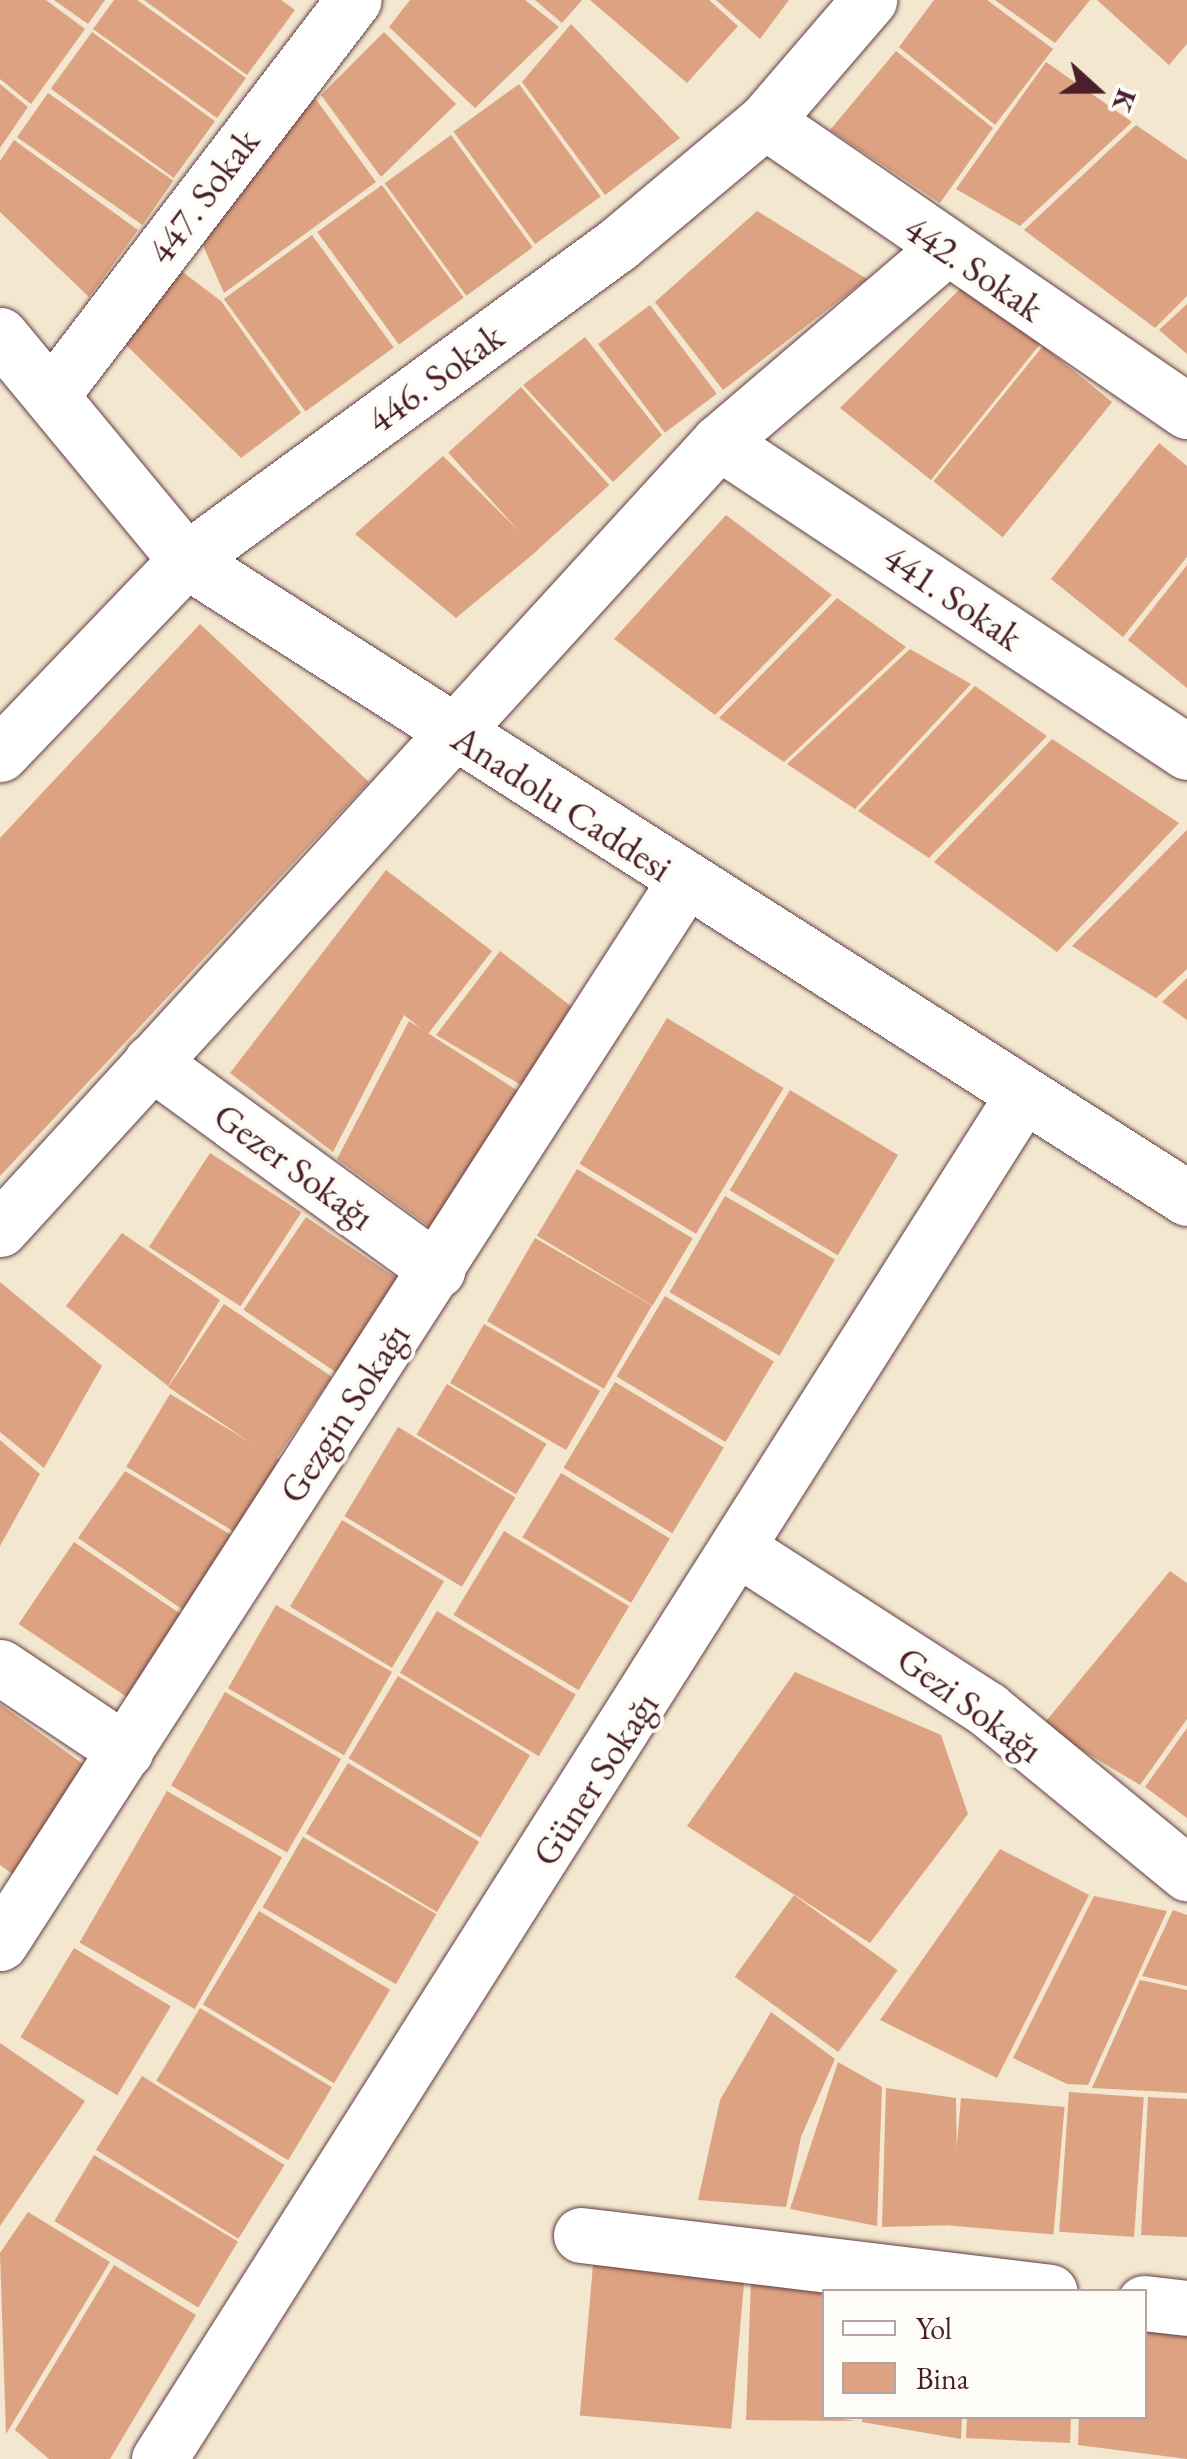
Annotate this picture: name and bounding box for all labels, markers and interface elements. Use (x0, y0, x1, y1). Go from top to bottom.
north arrow (1047, 40, 1147, 140)
text: K (1104, 84, 1146, 117)
street label: 447. Sokak (137, 119, 269, 273)
street label: 442. Sokak (896, 205, 1052, 331)
street label: 446. Sokak (358, 313, 512, 443)
street label: 441. Sokak (875, 534, 1031, 660)
street label: Anadolu Caddesi (444, 715, 680, 891)
street label: Gezer Sokağı (205, 1093, 383, 1239)
street label: Gezgin Sokağı (269, 1315, 419, 1511)
street label: Gezi Sokağı (888, 1636, 1052, 1772)
street label: Güner Sokağı (522, 1684, 668, 1874)
legend (822, 2289, 1147, 2419)
text: Yol (916, 2309, 952, 2348)
text: Bina (916, 2359, 969, 2398)

